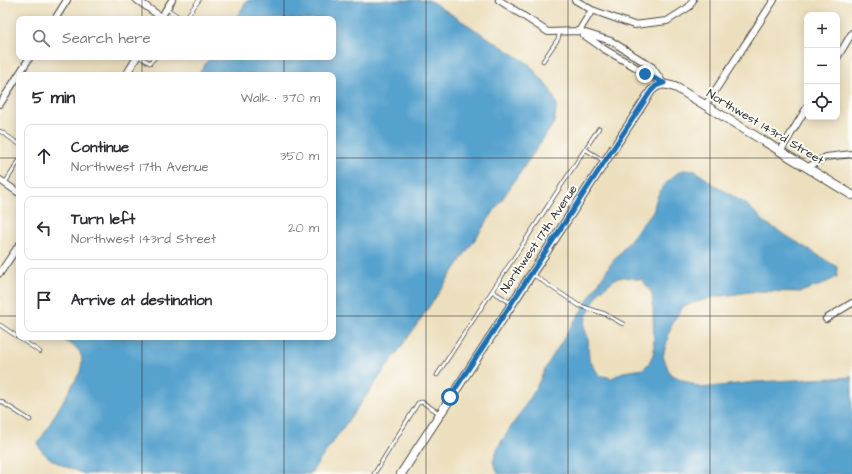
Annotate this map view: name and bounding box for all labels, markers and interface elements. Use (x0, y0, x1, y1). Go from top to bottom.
map controls (804, 12, 840, 120)
button: + (804, 12, 840, 48)
search box (16, 16, 336, 60)
icon: search (30, 27, 52, 49)
text: Search here (62, 28, 151, 49)
button: − (804, 48, 840, 84)
route end (636, 65, 654, 83)
button: locate (804, 84, 840, 120)
street label: Northwest 143rd Street (703, 85, 827, 169)
text: 5 min (32, 86, 75, 110)
text: Walk · 370 m (241, 89, 320, 107)
text: Continue (71, 137, 129, 158)
icon: ahead (33, 145, 55, 167)
text: 350 m (280, 147, 319, 165)
text: Northwest 17th Avenue (71, 158, 209, 176)
street label: Northwest 17th Avenue (496, 181, 582, 296)
text: Turn left (71, 209, 135, 230)
icon: left (33, 217, 55, 239)
text: 20 m (288, 219, 319, 237)
text: Northwest 143rd Street (71, 230, 216, 248)
icon: arrive (33, 289, 55, 311)
text: Arrive at destination (71, 290, 212, 311)
route start (441, 388, 459, 406)

